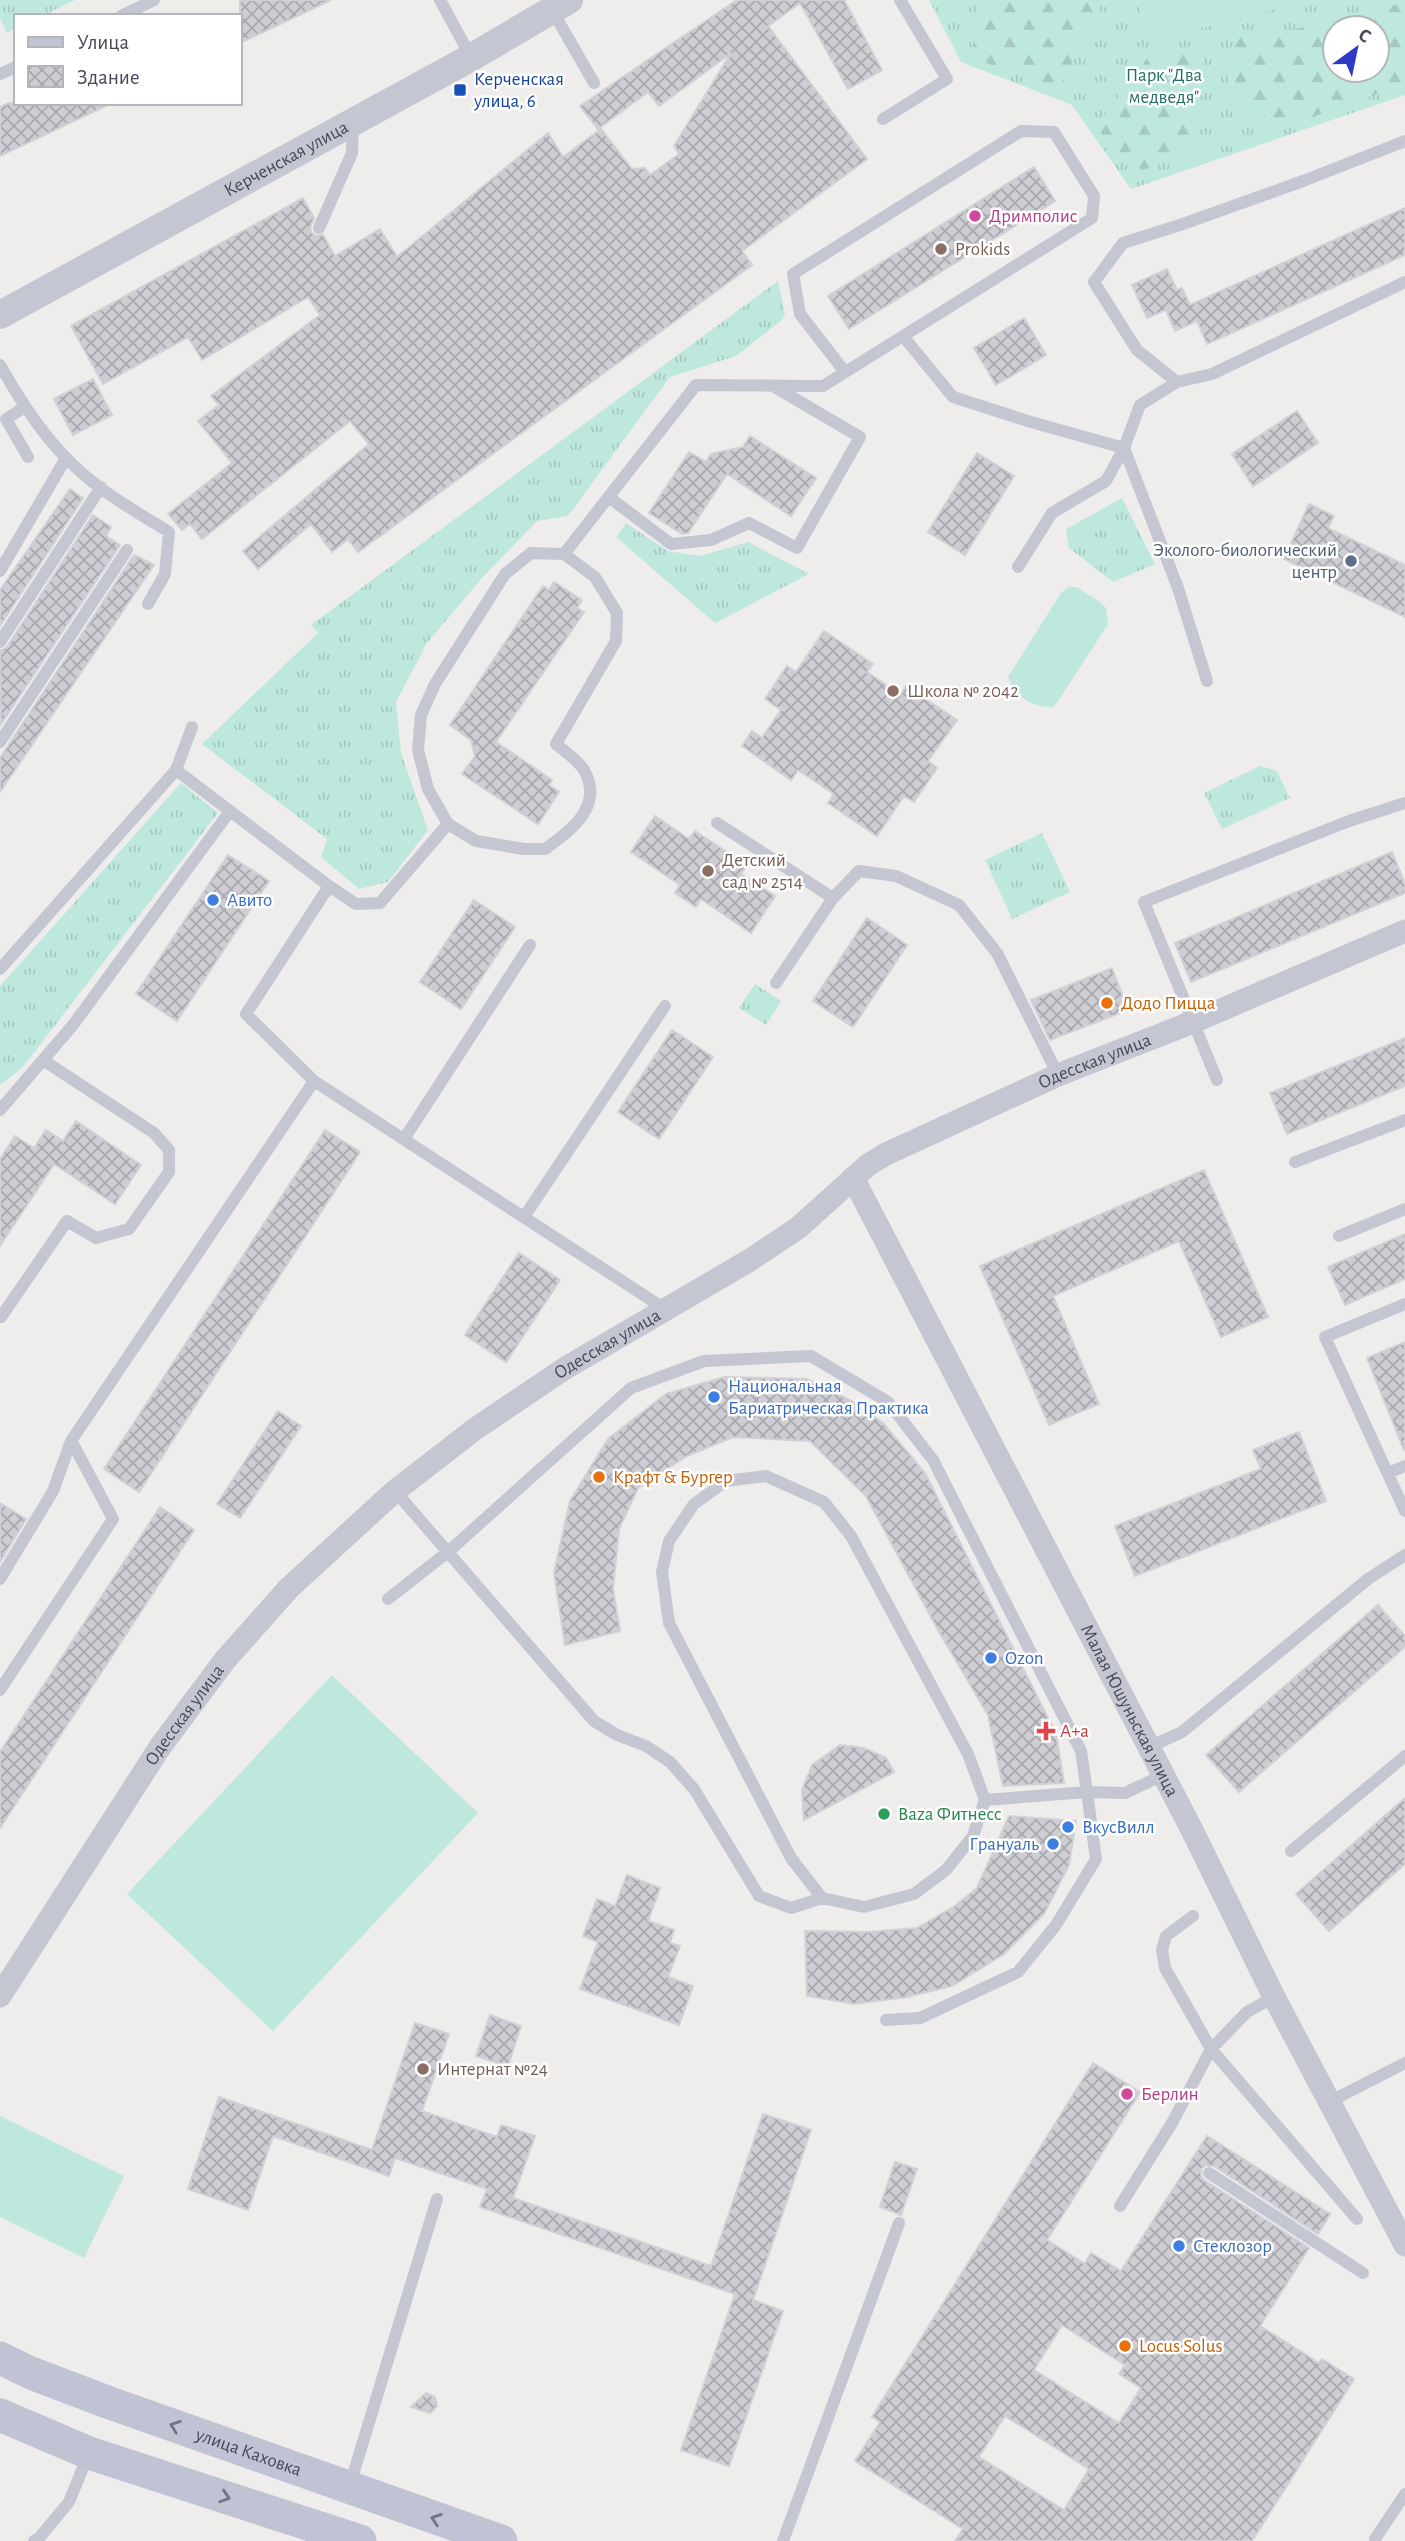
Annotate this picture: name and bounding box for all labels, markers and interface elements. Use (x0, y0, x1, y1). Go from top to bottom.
legend (14, 14, 242, 105)
north arrow (1321, 14, 1391, 84)
text: С (1355, 25, 1374, 47)
text: Улица (77, 32, 130, 53)
park label: Парк "Два медведя" (1126, 66, 1203, 107)
text: Здание (77, 67, 140, 88)
place label: Керченская улица, 6 (473, 70, 564, 111)
marker: Керченская улица, 6 (452, 82, 468, 98)
street label: Керченская улица (221, 117, 352, 200)
place label: Дримполис (989, 207, 1078, 226)
marker: Дримполис (967, 208, 983, 224)
place label: Prokids (955, 240, 1010, 259)
marker: Prokids (933, 241, 949, 257)
place label: Эколого-биологический центр (1153, 541, 1337, 582)
marker: Эколого-биологический центр (1343, 553, 1359, 569)
place label: Школа № 2042 (907, 682, 1019, 701)
marker: Школа № 2042 (885, 683, 901, 699)
place label: Детский сад № 2514 (722, 851, 803, 892)
marker: Детский сад № 2514 (700, 863, 716, 879)
place label: Авито (227, 891, 272, 910)
marker: Авито (205, 892, 221, 908)
place label: Додо Пицца (1121, 994, 1216, 1013)
marker: Додо Пицца (1099, 995, 1115, 1011)
street label: Одесская улица (1035, 1030, 1154, 1092)
street label: Одесская улица (550, 1305, 664, 1383)
place label: Национальная Бариатрическая Практика (728, 1377, 929, 1418)
marker: Национальная Бариатрическая Практика (706, 1389, 722, 1405)
place label: Крафт & Бургер (613, 1468, 733, 1487)
marker: Крафт & Бургер (591, 1469, 607, 1485)
street label: Малая Юшуньская улица (1077, 1621, 1182, 1800)
place label: Ozon (1005, 1649, 1044, 1668)
marker: Ozon (983, 1650, 999, 1666)
street label: Одесская улица (141, 1661, 228, 1769)
place label: А+а (1060, 1722, 1089, 1741)
marker: А+а (1038, 1723, 1054, 1739)
place label: Baza Фитнесс (898, 1805, 1002, 1824)
marker: Baza Фитнесс (876, 1806, 892, 1822)
place label: ВкусВилл (1082, 1818, 1155, 1837)
marker: ВкусВилл (1060, 1819, 1076, 1835)
place label: Грануаль (969, 1835, 1039, 1854)
marker: Грануаль (1045, 1836, 1061, 1852)
place label: Интернат №24 (437, 2060, 548, 2079)
marker: Интернат №24 (415, 2061, 431, 2077)
place label: Берлин (1141, 2085, 1199, 2104)
marker: Берлин (1119, 2086, 1135, 2102)
place label: Стеклозор (1193, 2237, 1272, 2256)
marker: Стеклозор (1171, 2238, 1187, 2254)
place label: Locus Solus (1139, 2337, 1222, 2356)
marker: Locus Solus (1117, 2338, 1133, 2354)
one-way arrow (170, 2421, 182, 2435)
street label: улица Каховка (192, 2424, 304, 2479)
one-way arrow (219, 2489, 231, 2503)
one-way arrow (431, 2513, 443, 2527)

